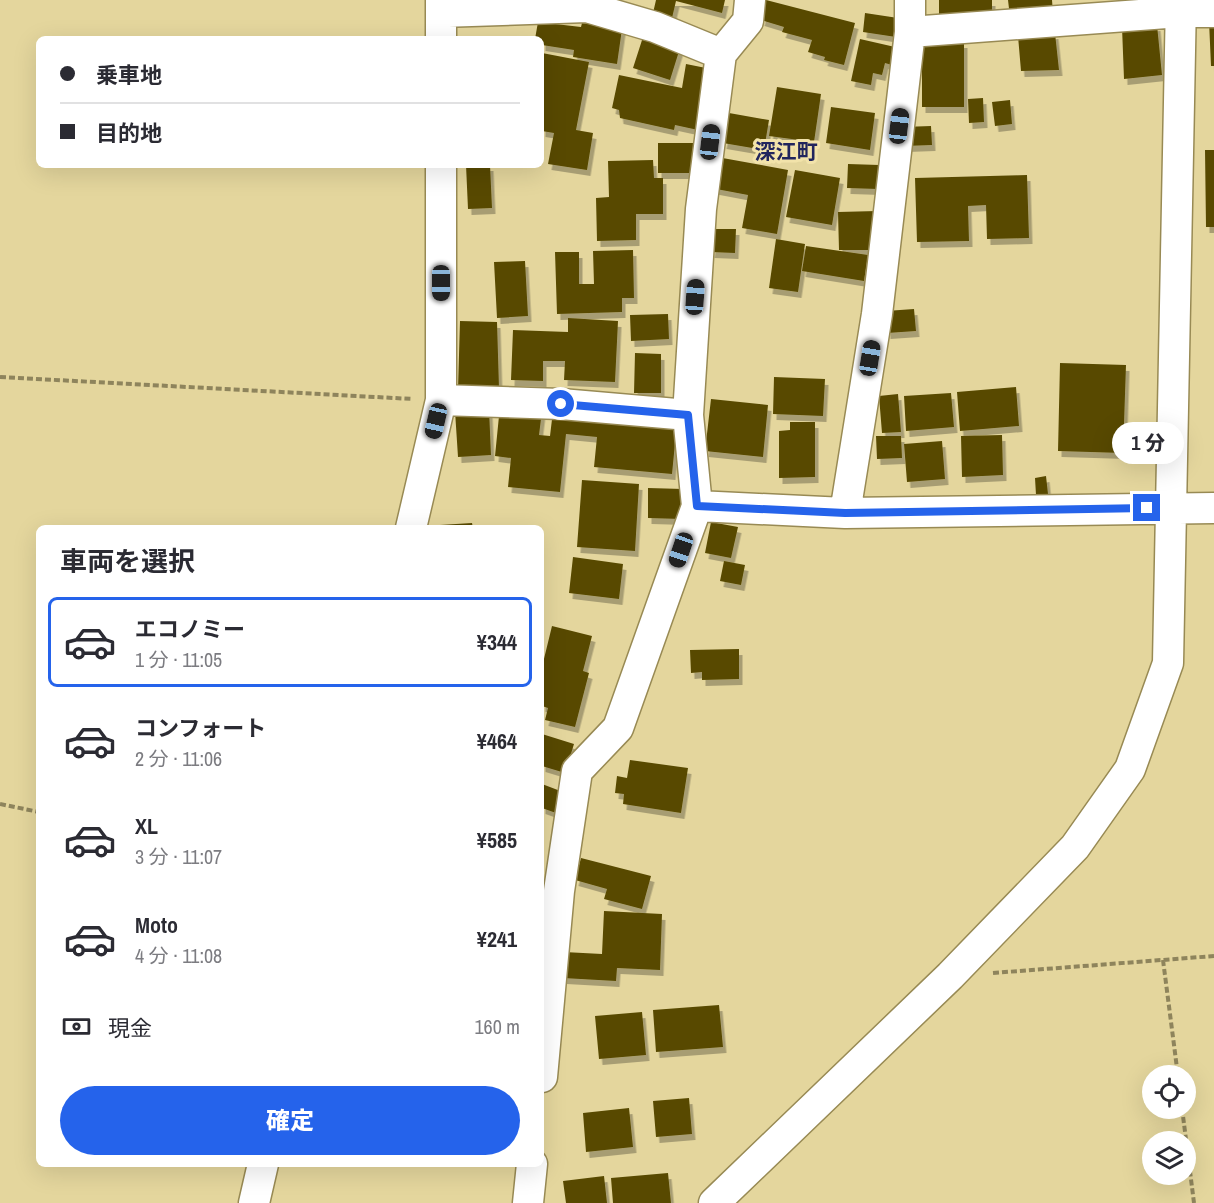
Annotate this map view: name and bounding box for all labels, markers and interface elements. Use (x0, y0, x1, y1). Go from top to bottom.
text: 乗車地 (96, 60, 162, 90)
car (888, 107, 910, 145)
text: 目的地 (96, 118, 162, 148)
car (699, 123, 721, 161)
district label: 深江町 (755, 137, 818, 166)
car (432, 265, 450, 301)
car (685, 278, 705, 316)
car (858, 339, 882, 377)
route start (547, 390, 574, 417)
car (423, 401, 449, 441)
callout: 1 分 (1111, 421, 1183, 463)
text: 1 分 (1131, 429, 1165, 456)
route end (1133, 494, 1160, 521)
car (667, 530, 695, 570)
text: 車両を選択 (60, 543, 195, 579)
text: エコノミー (135, 614, 245, 644)
icon: car (63, 615, 117, 669)
text: ¥344 (477, 627, 517, 657)
text: 1 分 · 11:05 (135, 646, 222, 673)
text: コンフォート (135, 713, 266, 743)
icon: car (63, 714, 117, 768)
text: ¥464 (477, 726, 517, 756)
text: 2 分 · 11:06 (135, 745, 222, 772)
text: XL (135, 811, 158, 841)
icon: car (63, 813, 117, 867)
text: ¥585 (477, 825, 517, 855)
text: 3 分 · 11:07 (135, 843, 222, 870)
text: Moto (135, 910, 178, 940)
icon: car (63, 912, 117, 966)
text: ¥241 (477, 924, 517, 954)
text: 4 分 · 11:08 (135, 942, 222, 969)
icon: cash (60, 1010, 93, 1043)
text: 現金 (108, 1013, 152, 1043)
text: 160 m (474, 1013, 520, 1040)
map controls (1142, 1065, 1196, 1185)
button: locate (1142, 1065, 1196, 1119)
button: 確定 (60, 1086, 520, 1155)
button: layers (1142, 1131, 1196, 1185)

